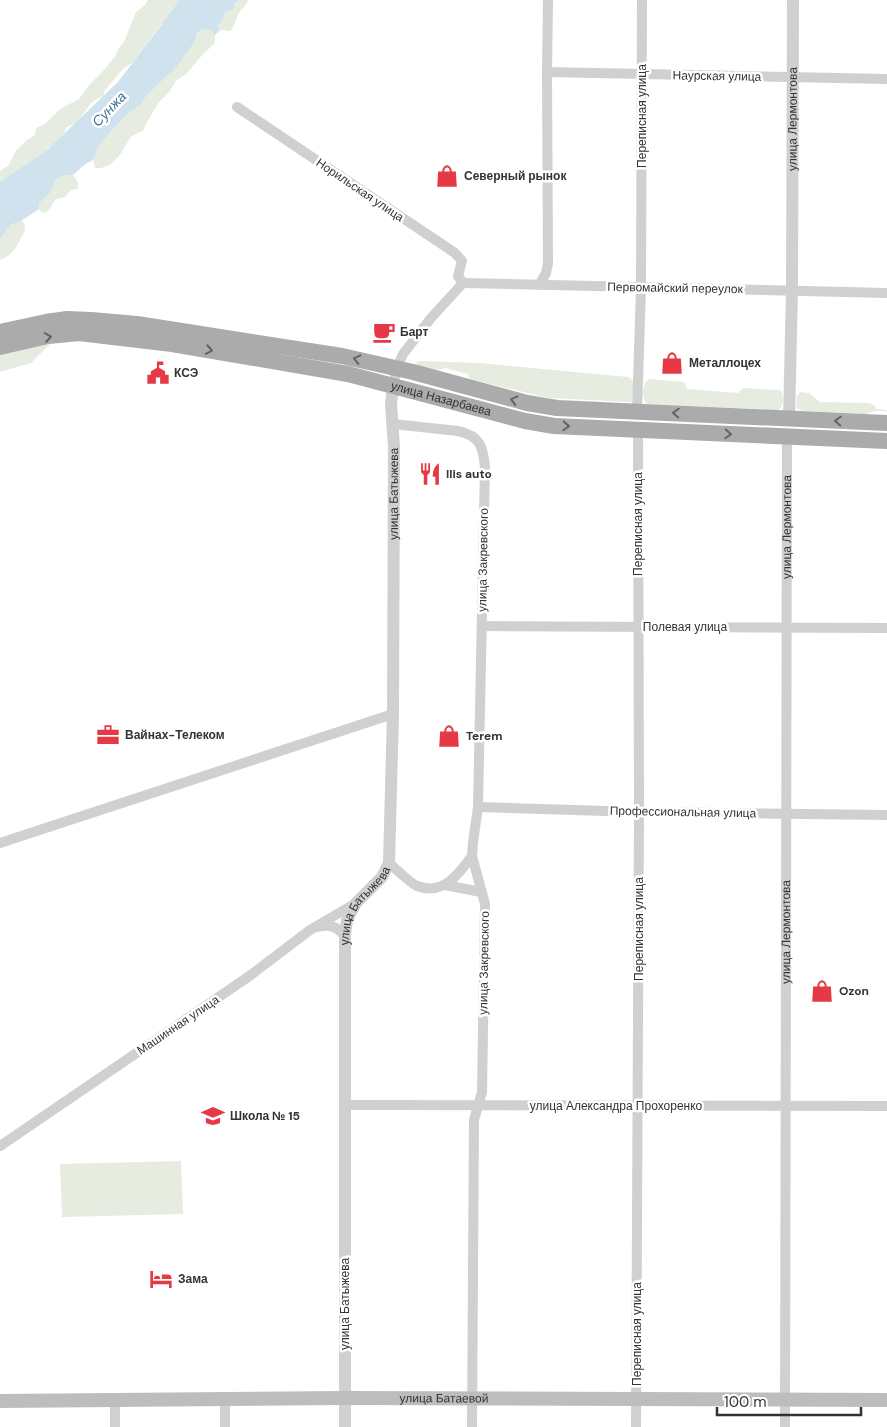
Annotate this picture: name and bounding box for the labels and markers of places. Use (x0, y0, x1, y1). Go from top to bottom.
shop icon: Северный рынок (434, 163, 460, 189)
place label: Северный рынок (464, 168, 567, 184)
cafe icon: Барт (371, 319, 397, 345)
place label: Барт (400, 324, 428, 340)
shop icon: Металлоцех (659, 350, 685, 376)
place label: Металлоцех (689, 355, 761, 371)
public building icon: КСЭ (145, 360, 171, 386)
place label: КСЭ (174, 365, 199, 381)
restaurant icon: Ilis auto (417, 461, 443, 487)
place label: Ilis auto (446, 466, 492, 482)
office icon: Вайнах-Телеком (95, 722, 121, 748)
shop icon: Terem (436, 723, 462, 749)
place label: Вайнах-Телеком (125, 727, 225, 743)
place label: Terem (466, 728, 503, 744)
shop icon: Ozon (809, 978, 835, 1004)
place label: Ozon (839, 983, 869, 999)
school or university icon: Школа № 15 (200, 1103, 226, 1129)
place label: Школа № 15 (230, 1108, 300, 1124)
hotel icon: Зама (148, 1266, 174, 1292)
place label: Зама (178, 1271, 208, 1287)

